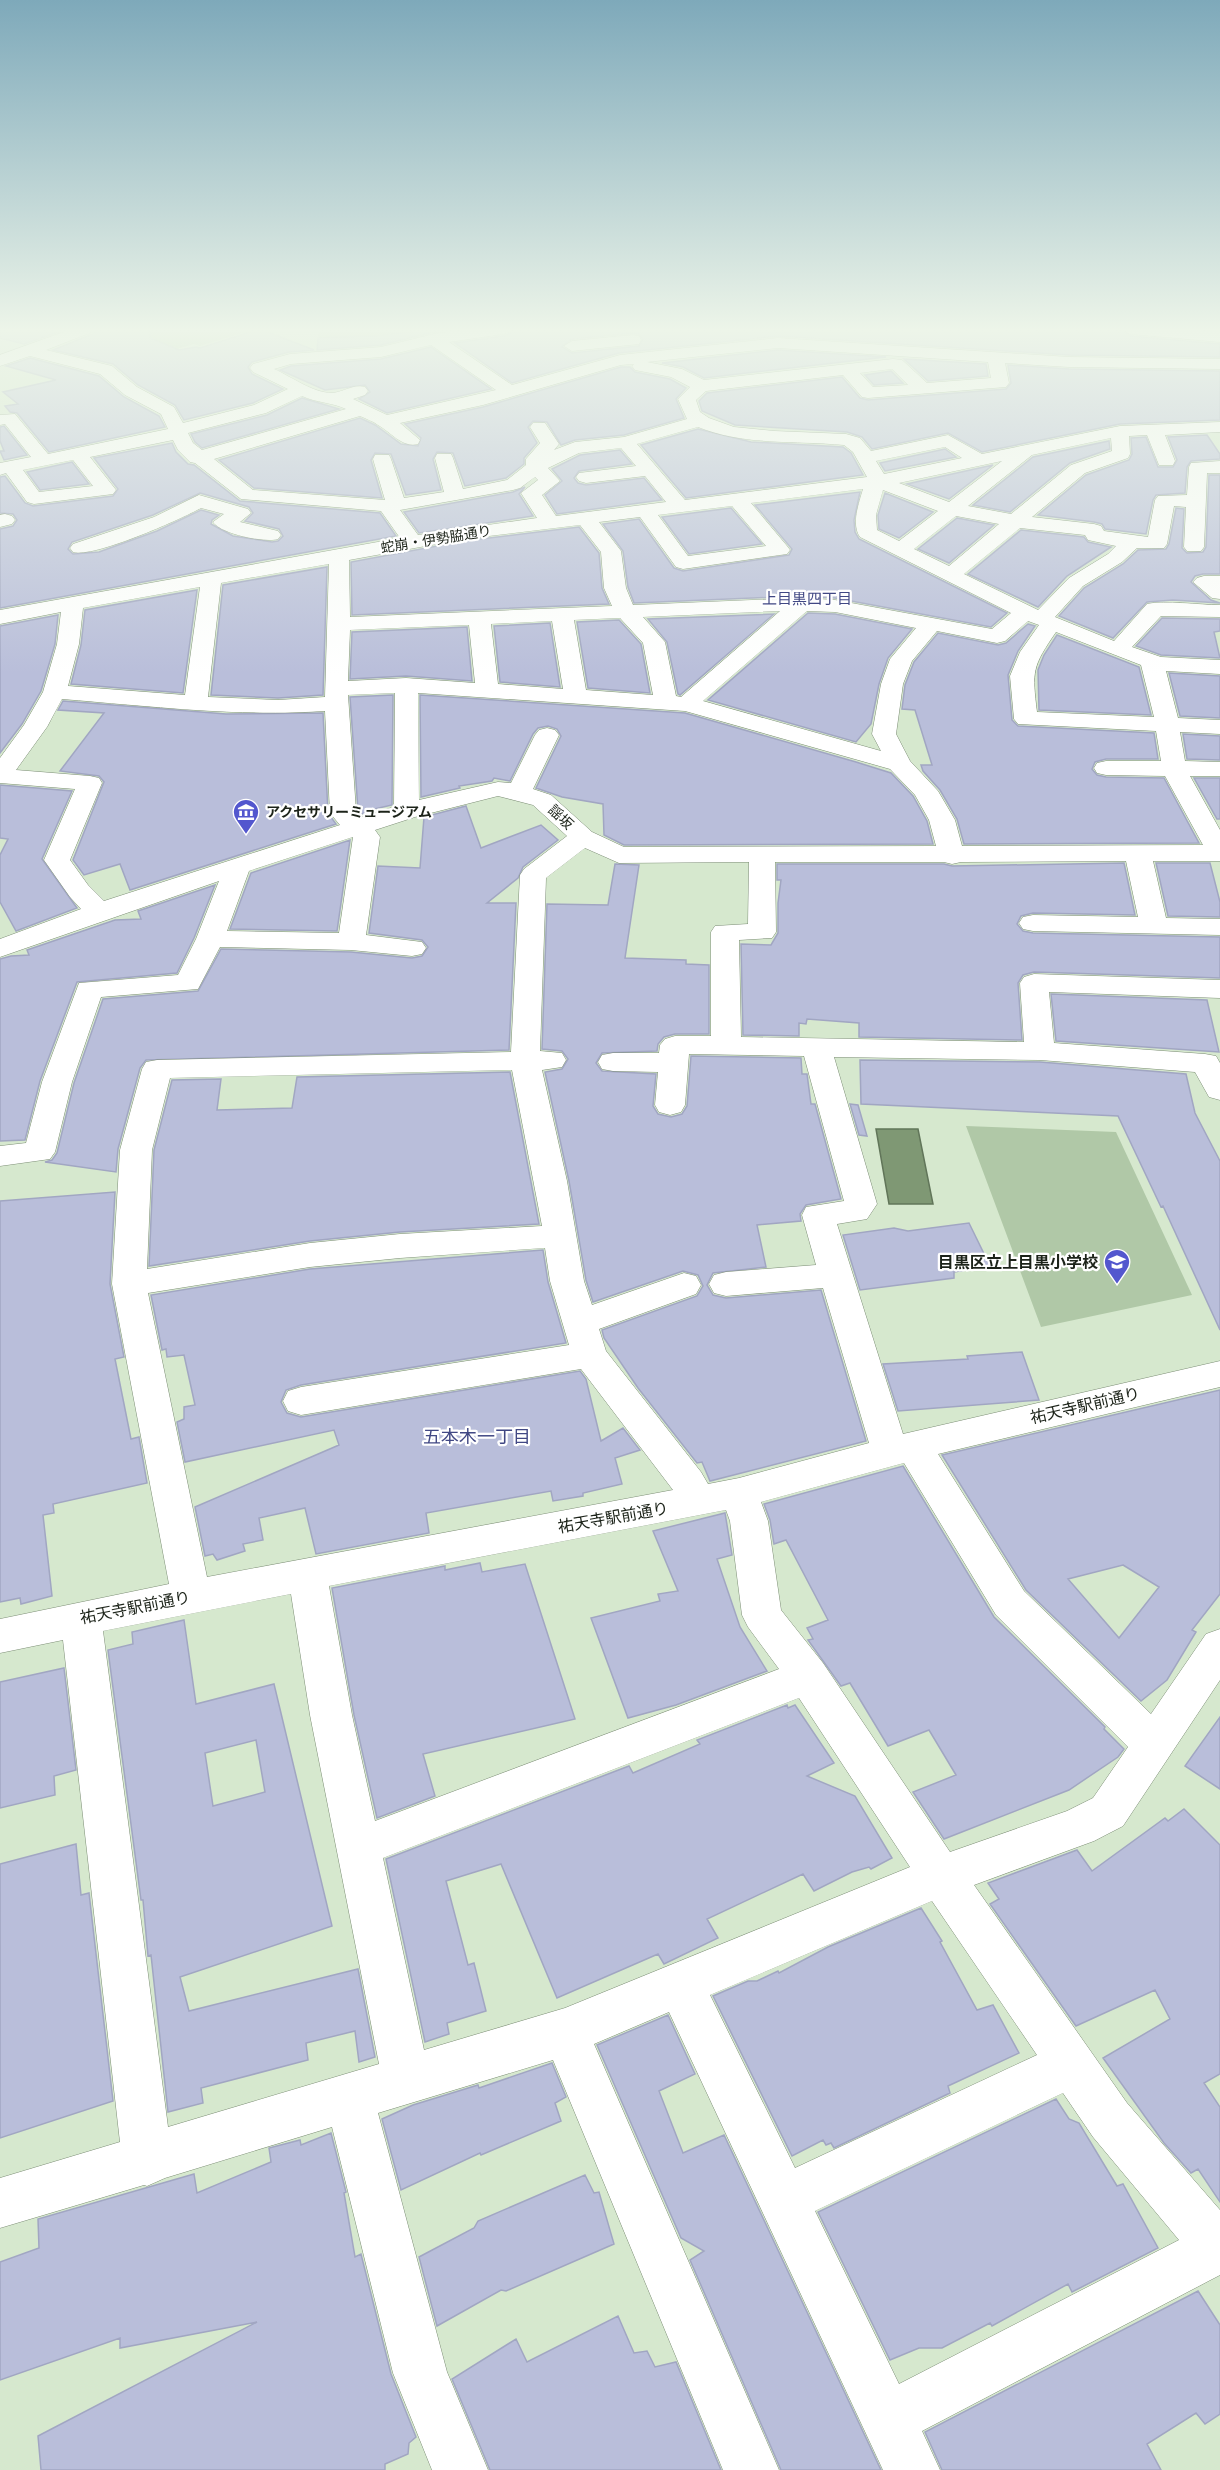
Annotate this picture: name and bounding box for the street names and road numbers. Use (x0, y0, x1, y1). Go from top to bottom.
street label: 蛇崩・伊勢脇通り (379, 521, 493, 556)
street label: 謡坂 (545, 801, 577, 832)
street label: 祐天寺駅前通り (1028, 1383, 1142, 1427)
street label: 祐天寺駅前通り (556, 1497, 670, 1537)
street label: 祐天寺駅前通り (78, 1586, 192, 1628)

